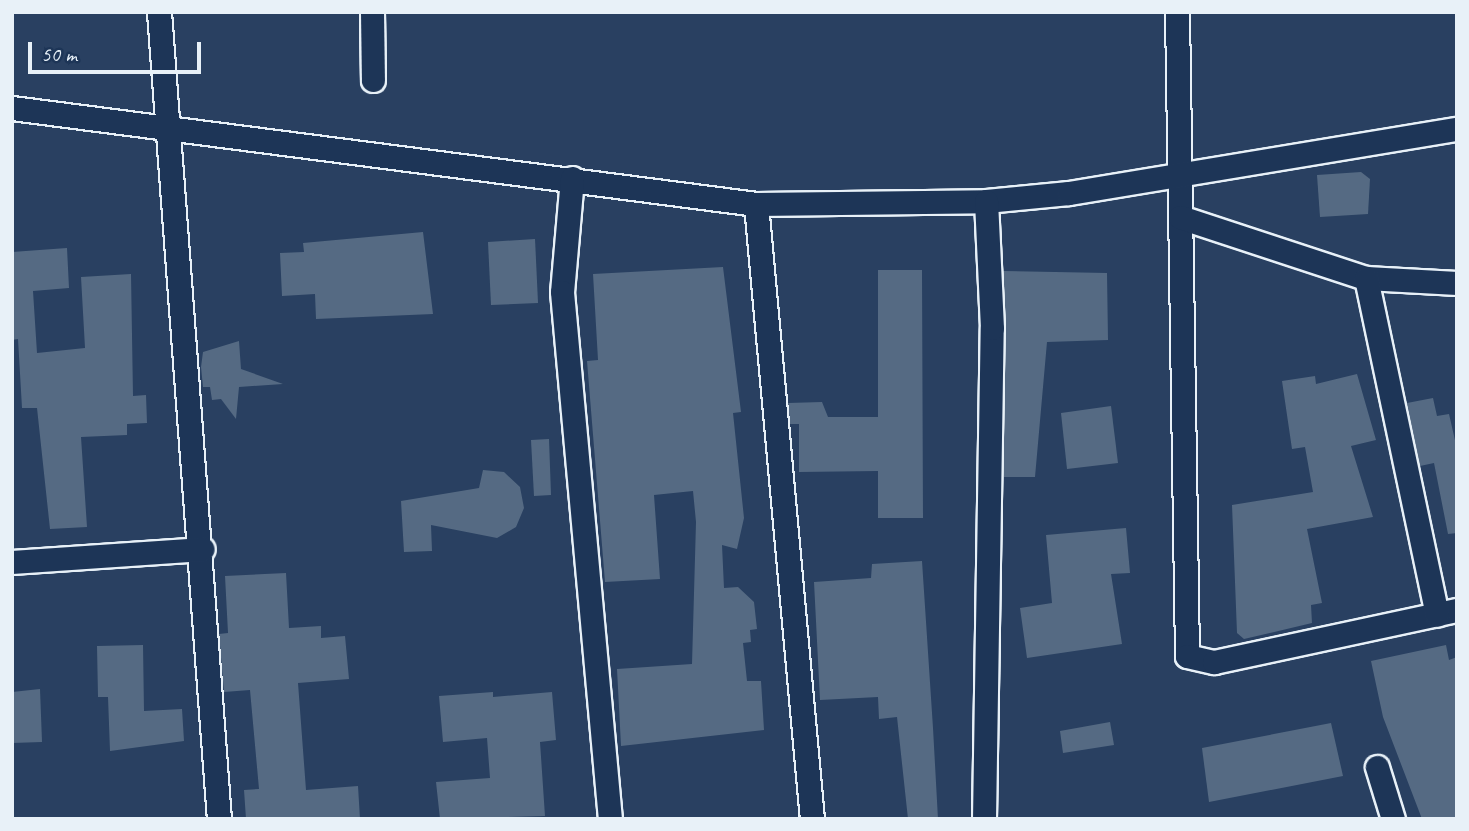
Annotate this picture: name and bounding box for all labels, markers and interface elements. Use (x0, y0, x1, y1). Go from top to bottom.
scale bar (32, 28, 205, 72)
text: 50 m (41, 41, 77, 67)

